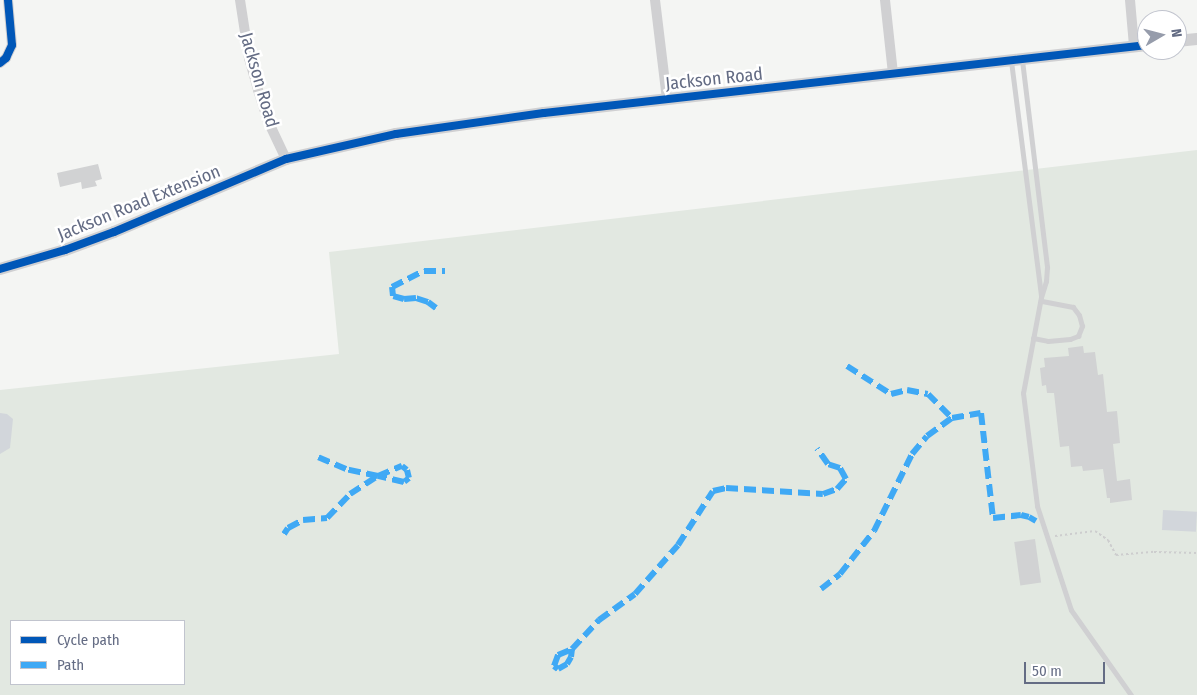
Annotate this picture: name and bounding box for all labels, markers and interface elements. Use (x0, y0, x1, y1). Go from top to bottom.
north arrow (1137, 10, 1187, 60)
text: N (1167, 28, 1185, 38)
street label: Jackson Road (235, 30, 283, 130)
street label: Jackson Road (664, 63, 764, 95)
street label: Jackson Road Extension (54, 160, 224, 246)
legend (10, 620, 185, 685)
text: Cycle path (57, 631, 120, 649)
scale bar (1027, 652, 1108, 684)
text: Path (57, 656, 84, 674)
text: 50 m (1032, 662, 1062, 680)

